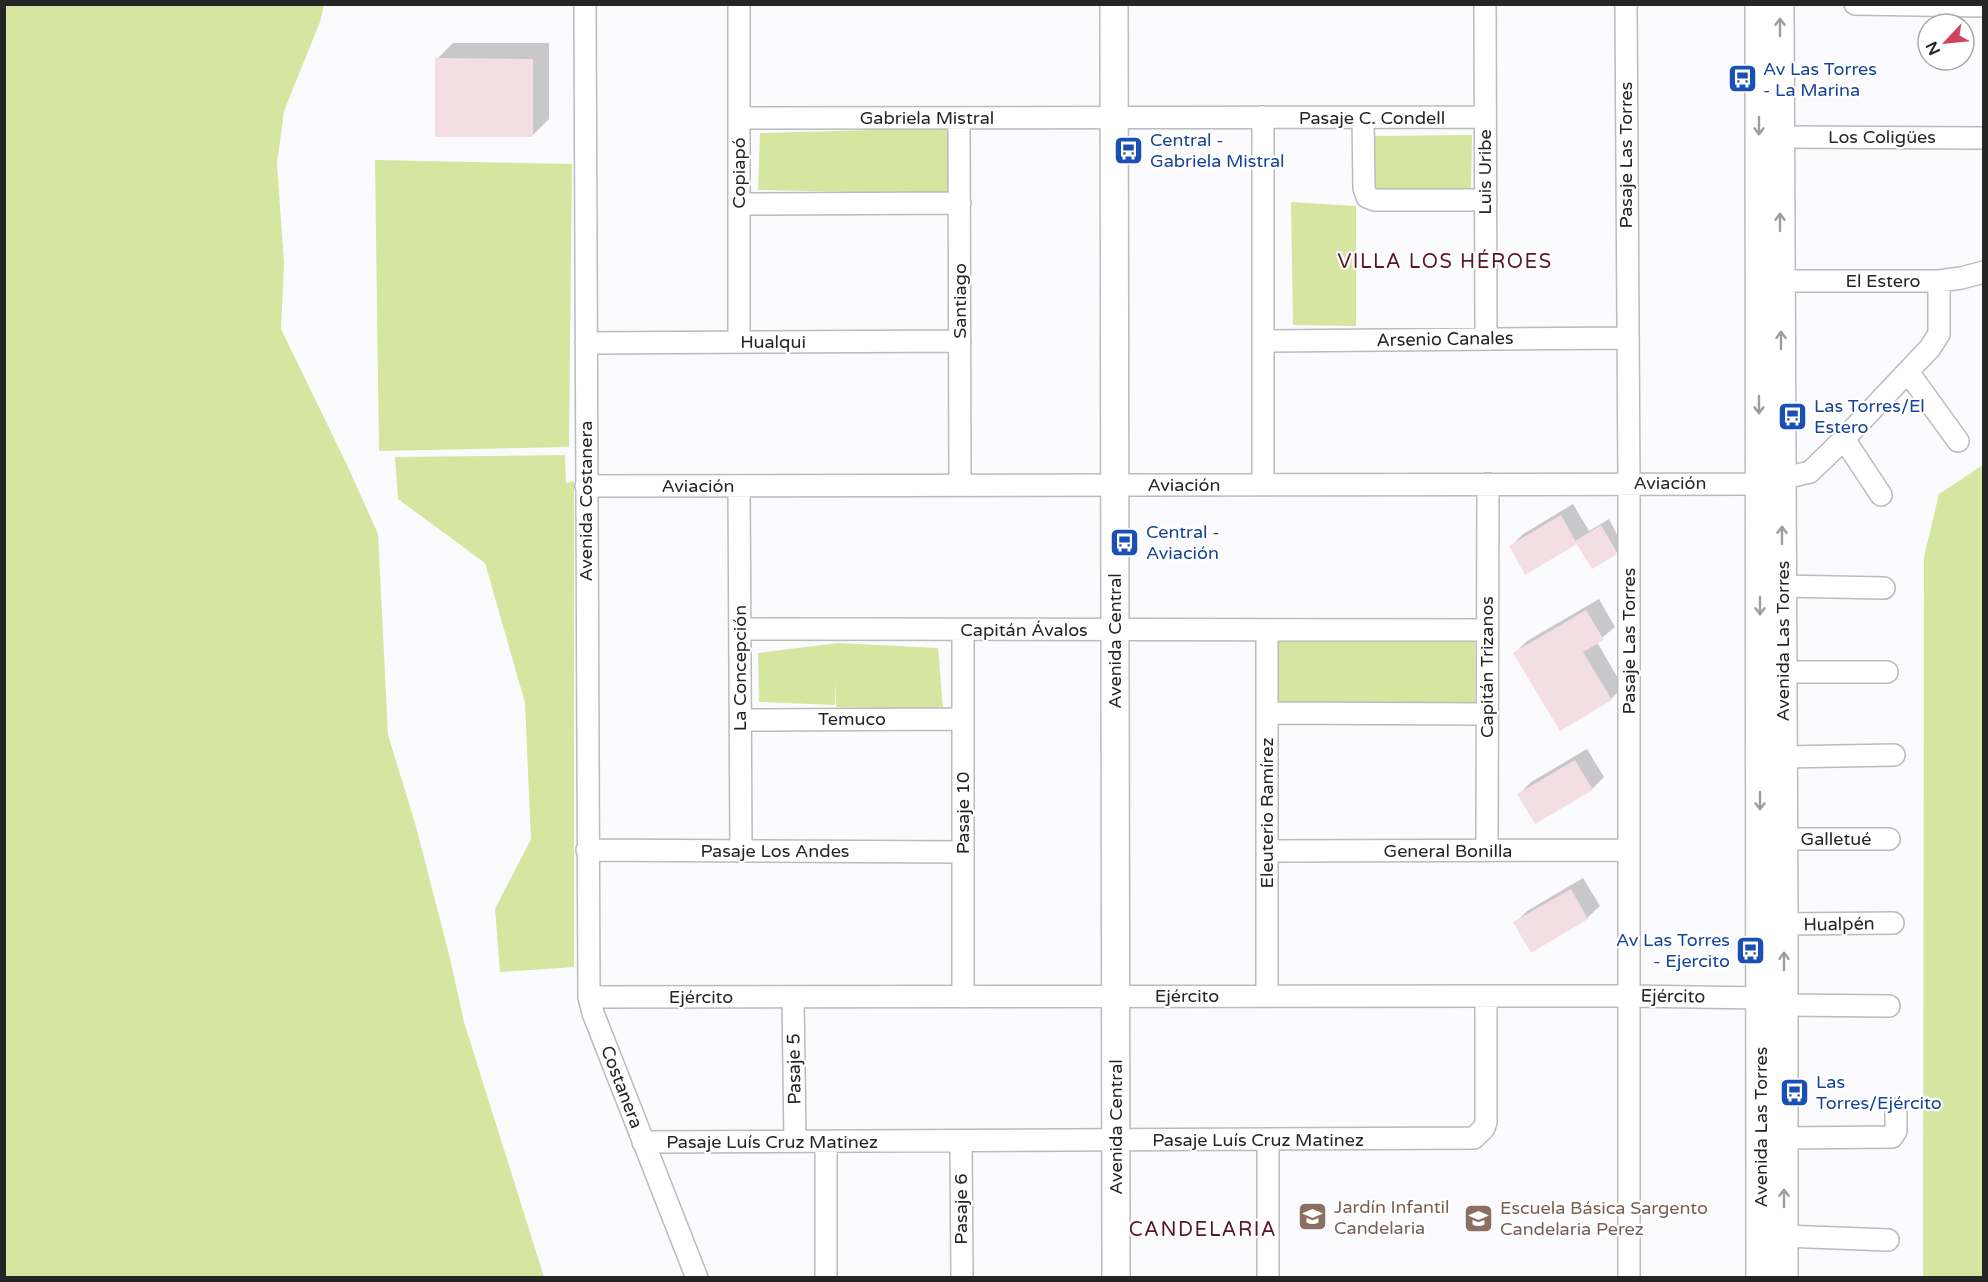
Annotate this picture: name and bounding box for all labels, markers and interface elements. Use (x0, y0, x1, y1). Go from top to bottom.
north arrow (1916, 12, 1976, 72)
one-way arrow (1774, 18, 1786, 38)
text: N (1922, 38, 1945, 58)
place label: Av Las Torres - La Marina (1763, 58, 1877, 101)
bus stop icon: Av Las Torres - La Marina (1726, 63, 1758, 95)
street label: Pasaje Las Torres (1615, 82, 1637, 228)
street label: Gabriela Mistral (860, 107, 994, 129)
street label: Pasaje C. Condell (1299, 107, 1445, 129)
one-way arrow (1753, 115, 1765, 135)
street label: Los Coligües (1828, 126, 1936, 148)
place label: Central - Gabriela Mistral (1150, 129, 1285, 172)
street label: Luis Uribe (1474, 129, 1496, 215)
bus stop icon: Central - Gabriela Mistral (1113, 134, 1145, 166)
street label: Copiapó (728, 137, 750, 209)
one-way arrow (1775, 213, 1786, 233)
district label: VILLA LOS HÉROES (1337, 249, 1553, 274)
street label: Santiago (949, 263, 971, 339)
street label: El Estero (1845, 270, 1921, 292)
street label: Arsenio Canales (1376, 327, 1514, 351)
street label: Hualqui (740, 331, 806, 353)
one-way arrow (1775, 331, 1787, 351)
one-way arrow (1753, 394, 1765, 414)
place label: Las Torres/El Estero (1814, 395, 1925, 438)
bus stop icon: Las Torres/El Estero (1777, 400, 1809, 432)
street label: Avenida Costanera (575, 421, 597, 581)
street label: Aviación (1634, 472, 1706, 494)
street label: Aviación (1148, 474, 1220, 496)
street label: Aviación (662, 475, 734, 497)
place label: Central - Aviación (1146, 521, 1220, 564)
bus stop icon: Central - Aviación (1109, 526, 1141, 558)
one-way arrow (1776, 526, 1788, 546)
street label: Avenida Las Torres (1772, 561, 1794, 721)
street label: Pasaje Las Torres (1618, 568, 1640, 714)
street label: Avenida Central (1104, 573, 1126, 709)
one-way arrow (1754, 595, 1766, 615)
street label: Capitán Trizanos (1476, 596, 1498, 738)
street label: La Concepción (729, 605, 751, 731)
street label: Capitán Ávalos (960, 619, 1088, 641)
street label: Temuco (818, 708, 886, 730)
street label: Eleuterio Ramírez (1256, 738, 1278, 888)
street label: Pasaje 10 (952, 772, 974, 854)
one-way arrow (1754, 790, 1766, 810)
street label: Galletué (1801, 828, 1871, 850)
street label: Pasaje Los Andes (700, 840, 850, 862)
street label: General Bonilla (1384, 840, 1513, 862)
street label: Hualpén (1803, 912, 1875, 936)
place label: Av Las Torres - Ejercito (1616, 929, 1730, 972)
bus stop icon: Av Las Torres - Ejercito (1735, 934, 1767, 966)
one-way arrow (1778, 952, 1790, 972)
street label: Ejército (1640, 984, 1706, 1008)
street label: Ejército (1155, 985, 1219, 1007)
street label: Ejército (669, 986, 733, 1008)
street label: Pasaje 5 (782, 1033, 806, 1105)
street label: Costanera (596, 1042, 648, 1132)
street label: Avenida Las Torres (1750, 1047, 1772, 1207)
street label: Avenida Central (1105, 1059, 1127, 1195)
place label: Las Torres/Ejército (1816, 1071, 1942, 1114)
bus stop icon: Las Torres/Ejército (1779, 1076, 1811, 1108)
street label: Pasaje Luís Cruz Matinez (1152, 1129, 1364, 1151)
street label: Pasaje Luís Cruz Matinez (666, 1131, 878, 1153)
street label: Pasaje 6 (950, 1173, 972, 1245)
one-way arrow (1778, 1189, 1790, 1209)
place label: Jardín Infantil Candelaria (1334, 1196, 1450, 1239)
place label: Escuela Básica Sargento Candelaria Perez (1500, 1197, 1708, 1240)
school or university icon: Jardín Infantil Candelaria (1297, 1201, 1329, 1233)
school or university icon: Escuela Básica Sargento Candelaria Perez (1463, 1202, 1495, 1234)
district label: CANDELARIA (1129, 1218, 1277, 1242)

